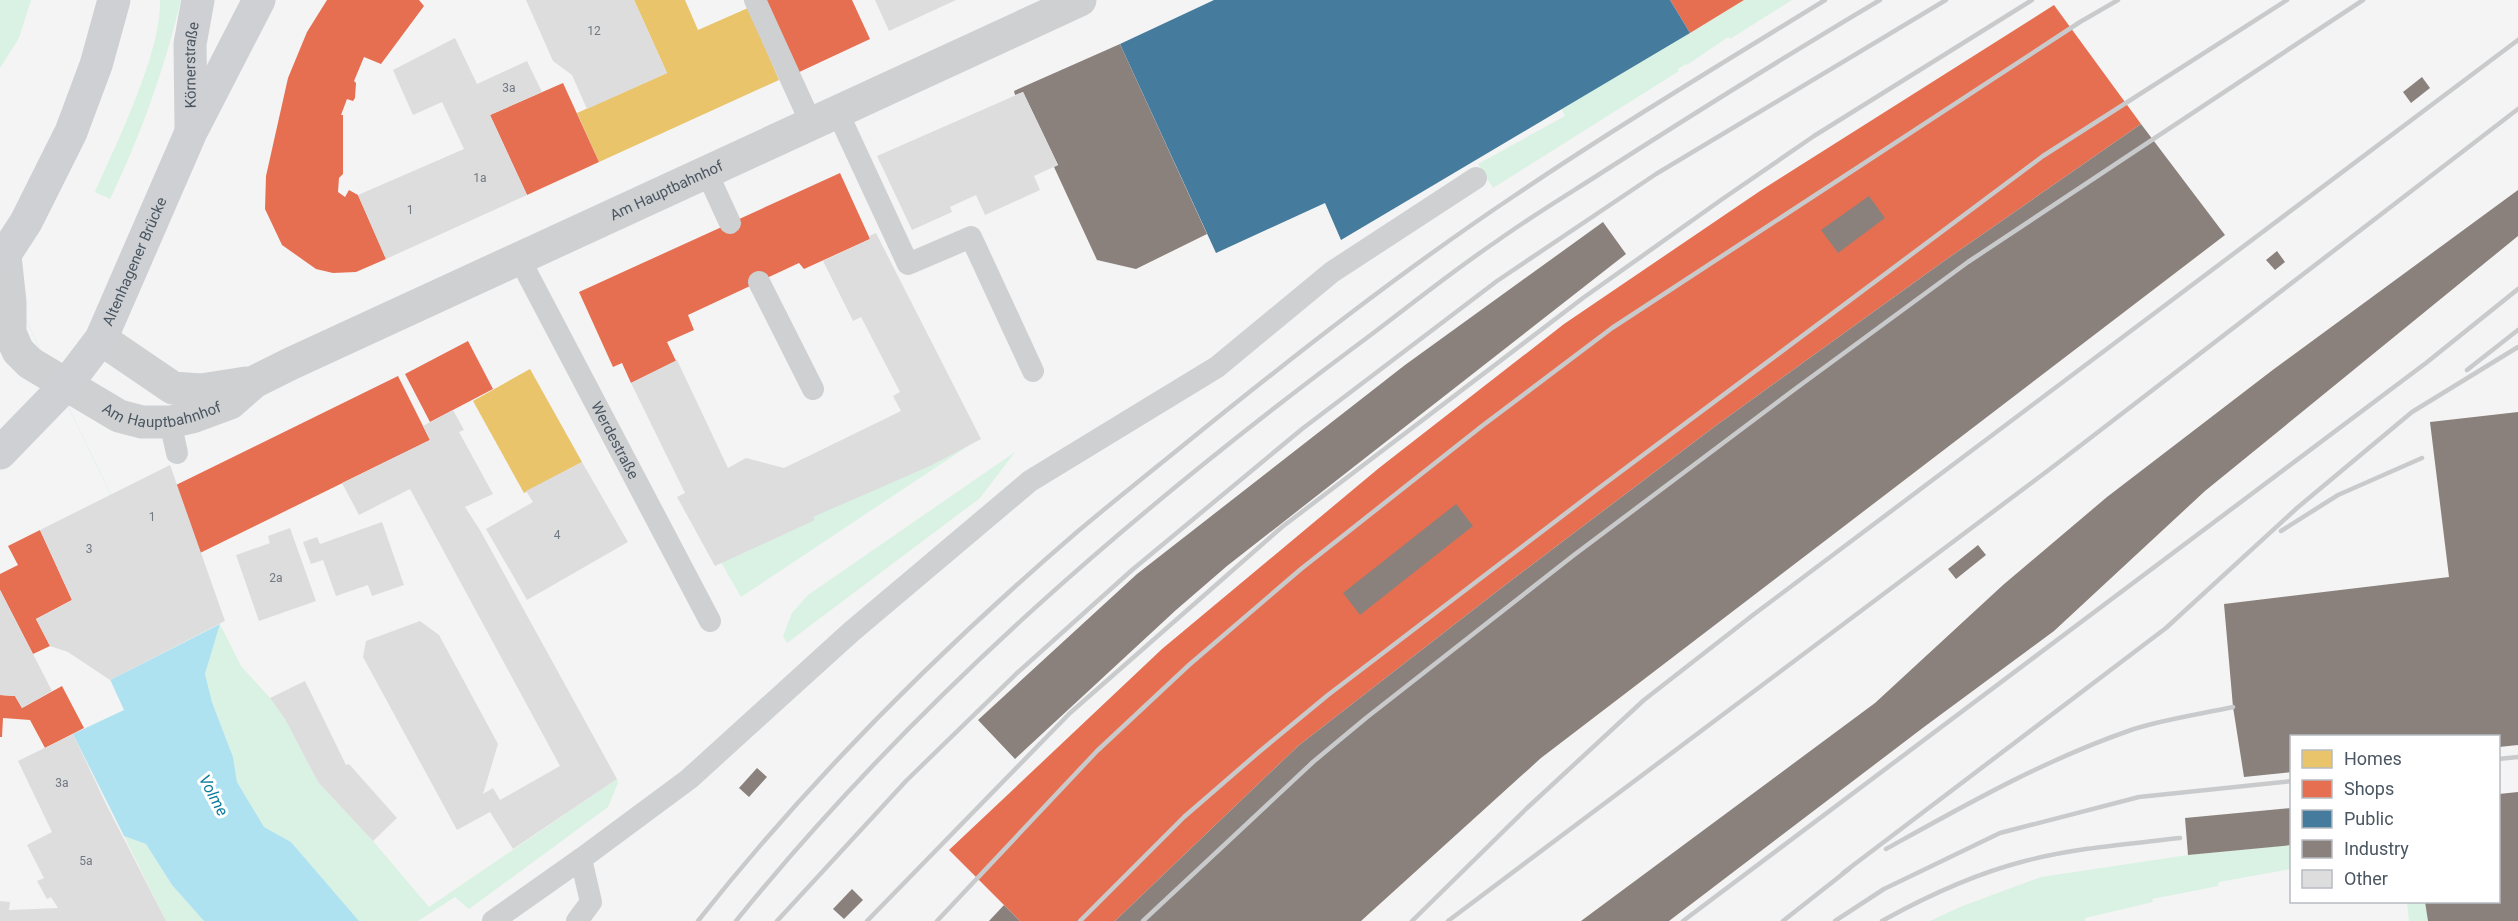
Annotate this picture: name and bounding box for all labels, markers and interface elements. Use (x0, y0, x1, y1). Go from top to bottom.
street label: Körnerstraße (181, 20, 203, 108)
house number: 12 (587, 24, 601, 38)
house number: 3a (502, 81, 516, 95)
street label: Am Hauptbahnhof (607, 156, 727, 224)
house number: 1a (473, 171, 487, 185)
street label: Altenhagener Brücke (99, 194, 171, 329)
house number: 1 (407, 203, 413, 217)
street label: Am Hauptbahnhof (99, 398, 224, 432)
street label: Werdestraße (587, 399, 643, 482)
house number: 1 (149, 510, 155, 524)
house number: 4 (554, 528, 561, 542)
house number: 3 (86, 542, 92, 556)
house number: 2a (269, 571, 283, 585)
legend (2290, 735, 2500, 903)
text: Homes (2344, 748, 2402, 769)
water label: Volme (195, 771, 232, 819)
house number: 3a (55, 776, 69, 790)
text: Shops (2344, 778, 2394, 799)
text: Public (2344, 808, 2394, 829)
text: Industry (2344, 838, 2409, 859)
house number: 5a (79, 854, 93, 868)
text: Other (2344, 868, 2388, 889)

